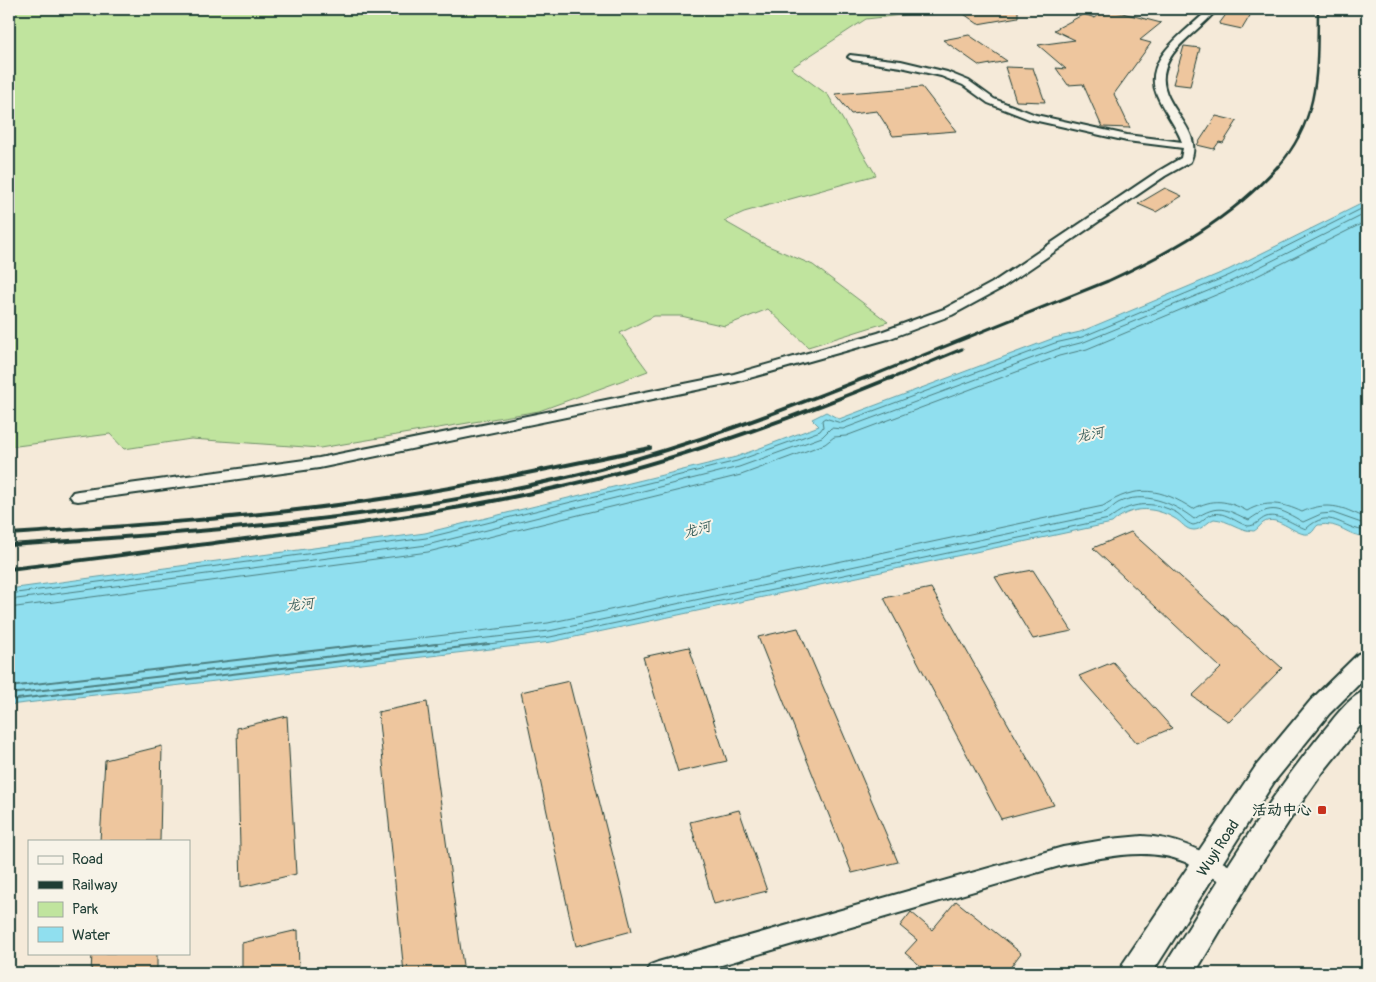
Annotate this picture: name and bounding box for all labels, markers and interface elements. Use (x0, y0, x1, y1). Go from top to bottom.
water label: 龙河 (1075, 423, 1108, 446)
water label: 龙河 (681, 517, 715, 541)
water label: 龙河 (285, 594, 317, 615)
place label: 活动中心 (1252, 801, 1312, 820)
marker: 活动中心 (1316, 804, 1328, 816)
street label: Wuyi Road (1193, 816, 1244, 880)
legend (28, 840, 190, 954)
text: Road (72, 850, 103, 869)
text: Railway (72, 876, 118, 895)
text: Park (72, 900, 99, 919)
text: Water (72, 926, 111, 945)

